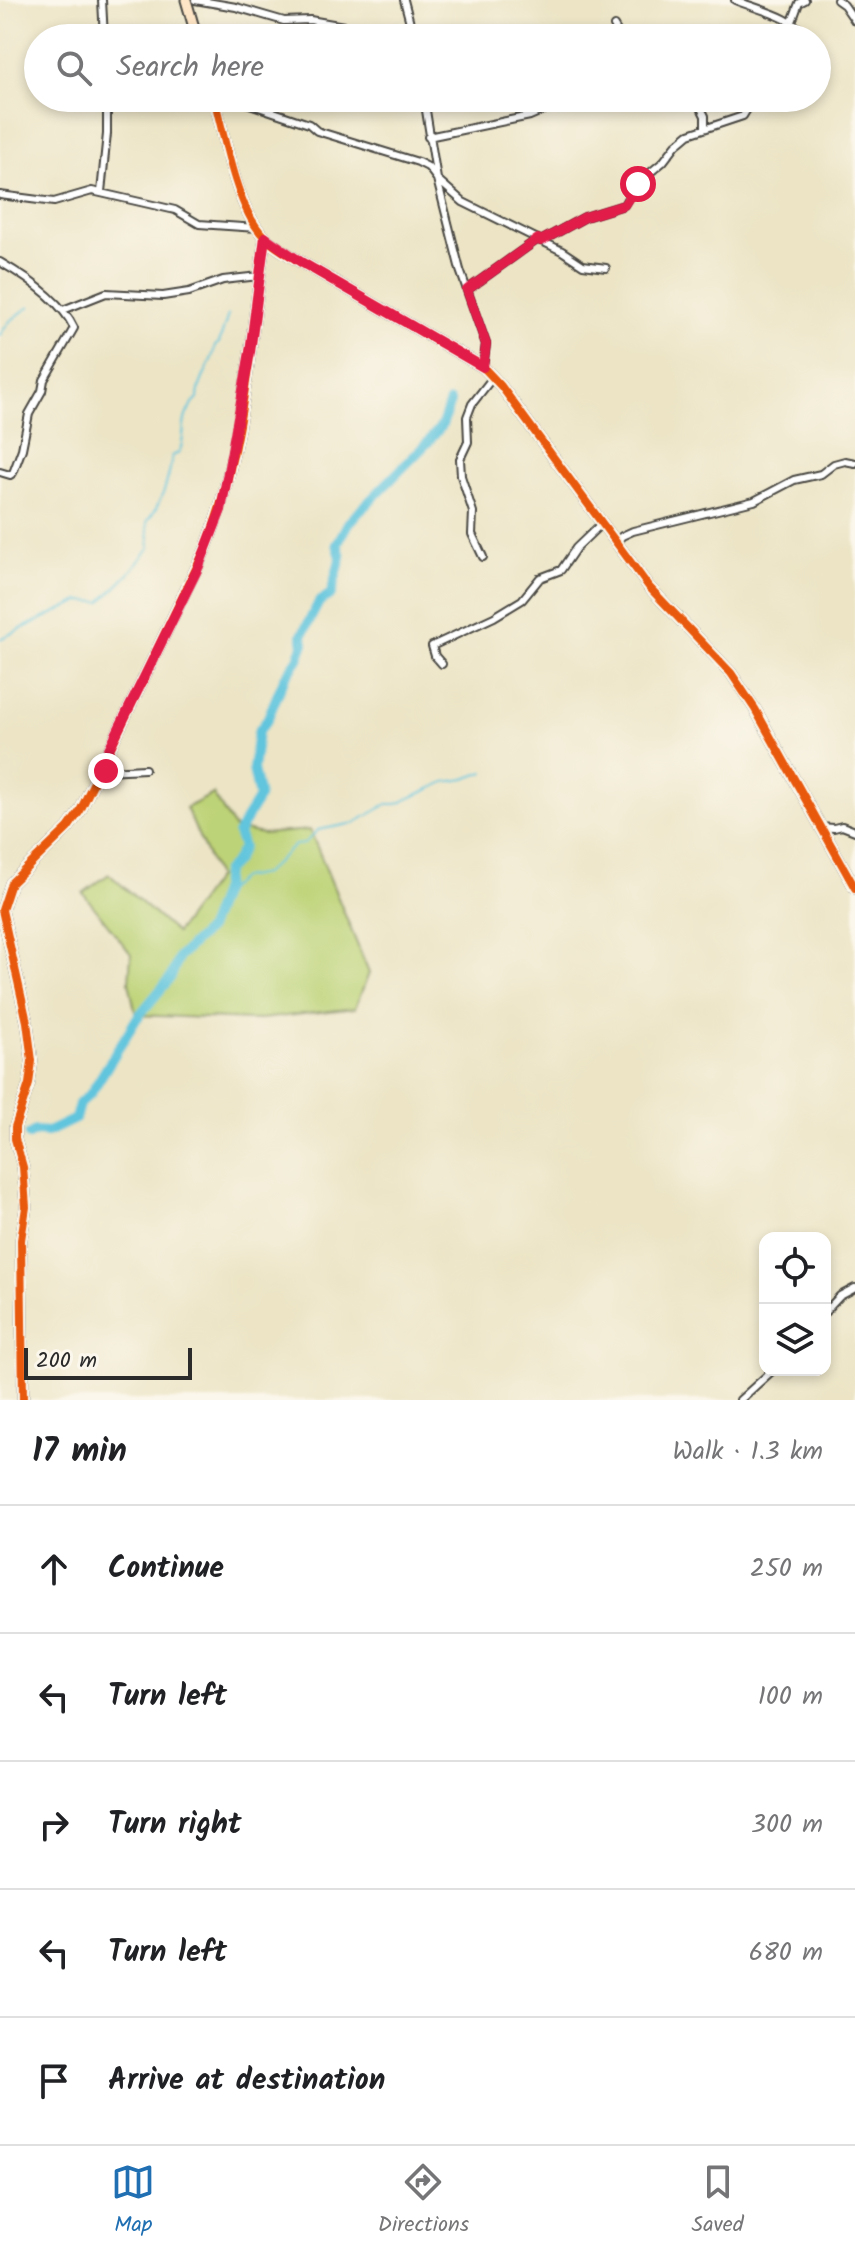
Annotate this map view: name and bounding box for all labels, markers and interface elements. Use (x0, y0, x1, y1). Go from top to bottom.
search box (24, 24, 831, 112)
text: Search here (116, 44, 264, 92)
icon: search (52, 46, 96, 90)
route start (620, 166, 656, 202)
route end (88, 753, 124, 789)
map controls (759, 1232, 831, 1376)
button: locate (759, 1232, 831, 1304)
button: layers (759, 1304, 831, 1376)
scale bar (24, 1344, 192, 1380)
text: 200 m (36, 1344, 97, 1379)
text: 17 min (32, 1425, 127, 1479)
text: Walk · 1.3 km (672, 1431, 823, 1473)
text: Continue (108, 1545, 224, 1593)
icon: ahead (32, 1547, 76, 1591)
text: 250 m (750, 1548, 823, 1590)
text: Turn left (108, 1673, 227, 1721)
icon: left (32, 1675, 76, 1719)
text: 100 m (758, 1676, 823, 1718)
text: Turn right (108, 1801, 241, 1849)
icon: right (32, 1803, 76, 1847)
text: 300 m (751, 1804, 823, 1846)
text: Turn left (108, 1929, 227, 1977)
icon: left (32, 1931, 76, 1975)
text: 680 m (749, 1932, 823, 1974)
text: Arrive at destination (108, 2057, 385, 2105)
icon: arrive (32, 2059, 76, 2103)
tab: Map (111, 2160, 155, 2243)
tab: Directions (378, 2160, 469, 2243)
tab: Saved (692, 2160, 744, 2243)

